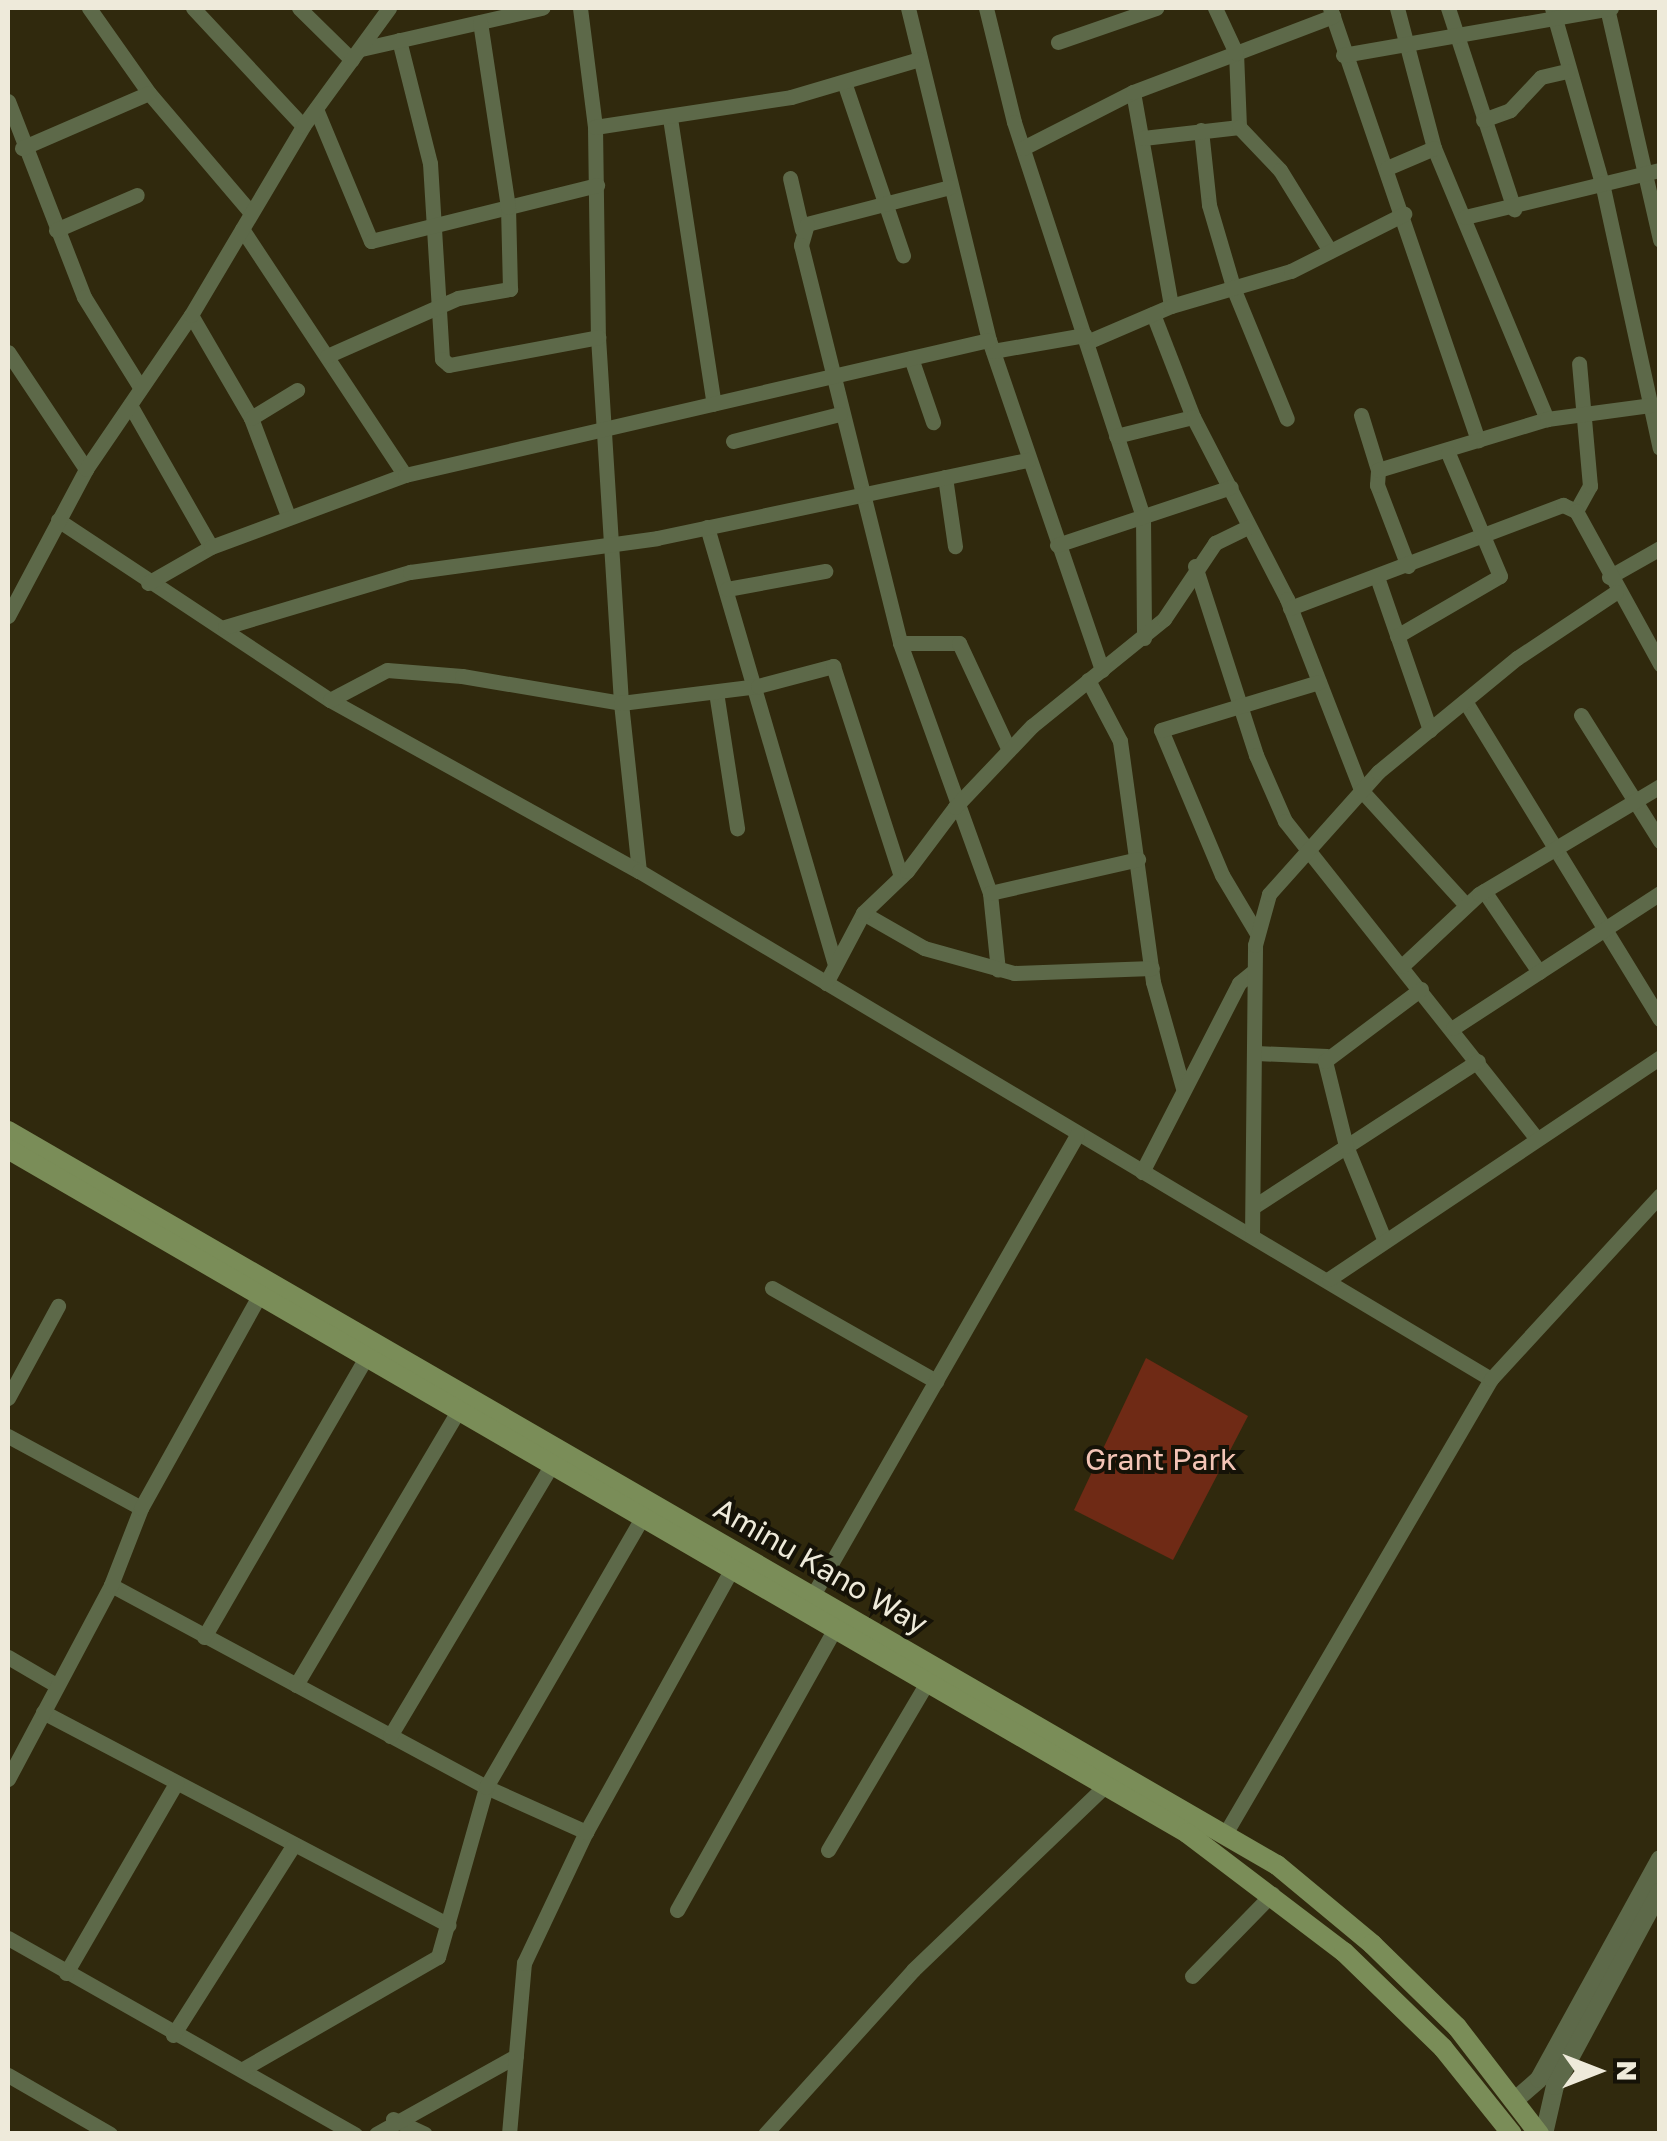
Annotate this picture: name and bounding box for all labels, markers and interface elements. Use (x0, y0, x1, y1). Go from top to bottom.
park label: Grant Park (1085, 1441, 1237, 1477)
street label: Aminu Kano Way (708, 1490, 934, 1642)
north arrow (1547, 2021, 1647, 2121)
text: N (1611, 2060, 1644, 2082)

